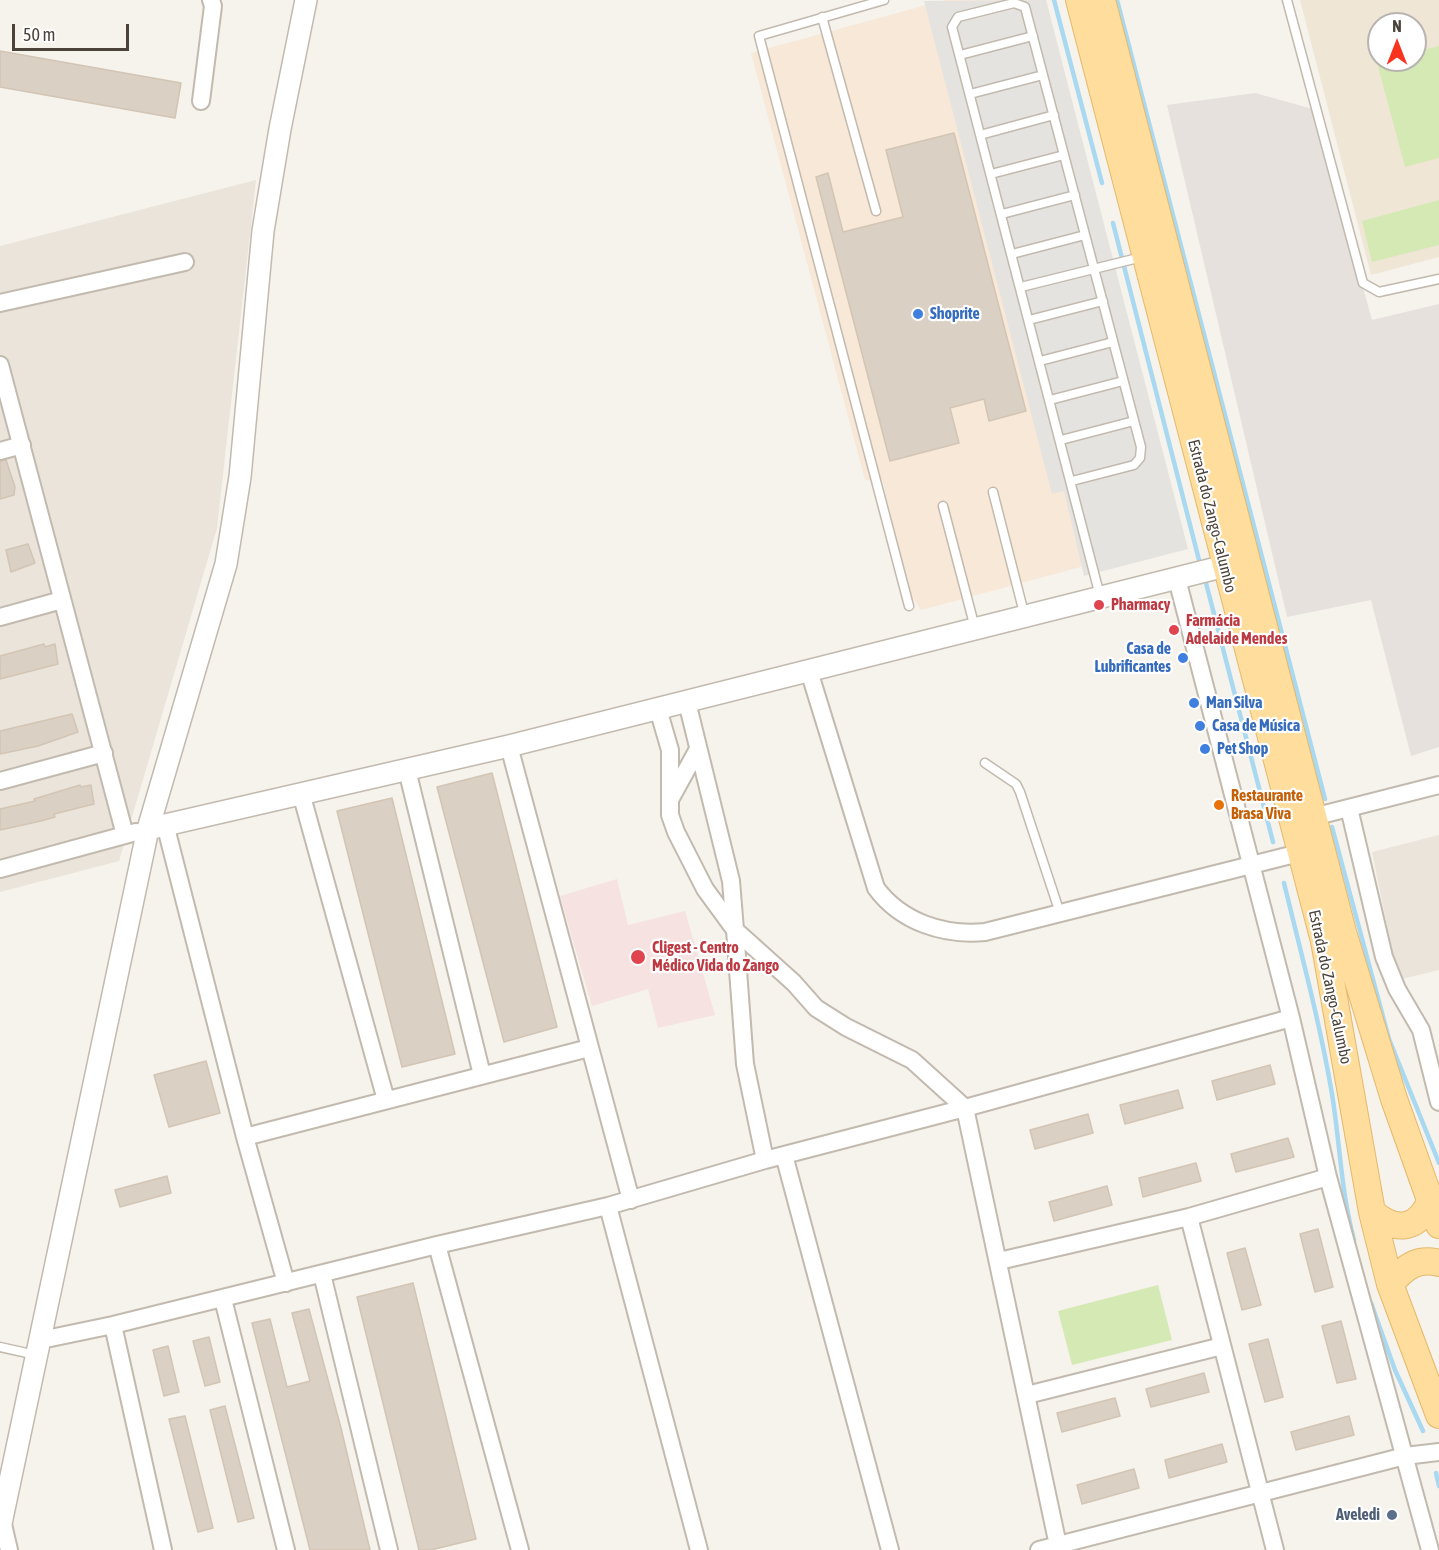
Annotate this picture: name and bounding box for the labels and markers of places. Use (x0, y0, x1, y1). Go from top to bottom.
place label: Shoprite (930, 304, 980, 324)
marker: Shoprite (911, 307, 925, 321)
place label: Pharmacy (1111, 595, 1170, 615)
marker: Pharmacy (1092, 598, 1106, 612)
place label: Farmácia Adelaide Mendes (1186, 611, 1287, 649)
marker: Farmácia Adelaide Mendes (1167, 623, 1181, 637)
place label: Casa de Lubrificantes (1095, 639, 1171, 677)
marker: Casa de Lubrificantes (1176, 651, 1190, 665)
place label: Man Silva (1206, 693, 1262, 713)
marker: Man Silva (1187, 696, 1201, 710)
place label: Casa de Música (1212, 716, 1300, 736)
marker: Casa de Música (1193, 719, 1207, 733)
place label: Pet Shop (1217, 739, 1268, 759)
marker: Pet Shop (1198, 742, 1212, 756)
place label: Restaurante Brasa Viva (1231, 786, 1303, 824)
marker: Restaurante Brasa Viva (1212, 798, 1226, 812)
place label: Cligest - Centro Médico Vida do Zango (652, 938, 779, 976)
marker: Cligest - Centro Médico Vida do Zango (629, 948, 647, 966)
place label: Aveledi (1336, 1505, 1380, 1525)
marker: Aveledi (1385, 1508, 1399, 1522)

